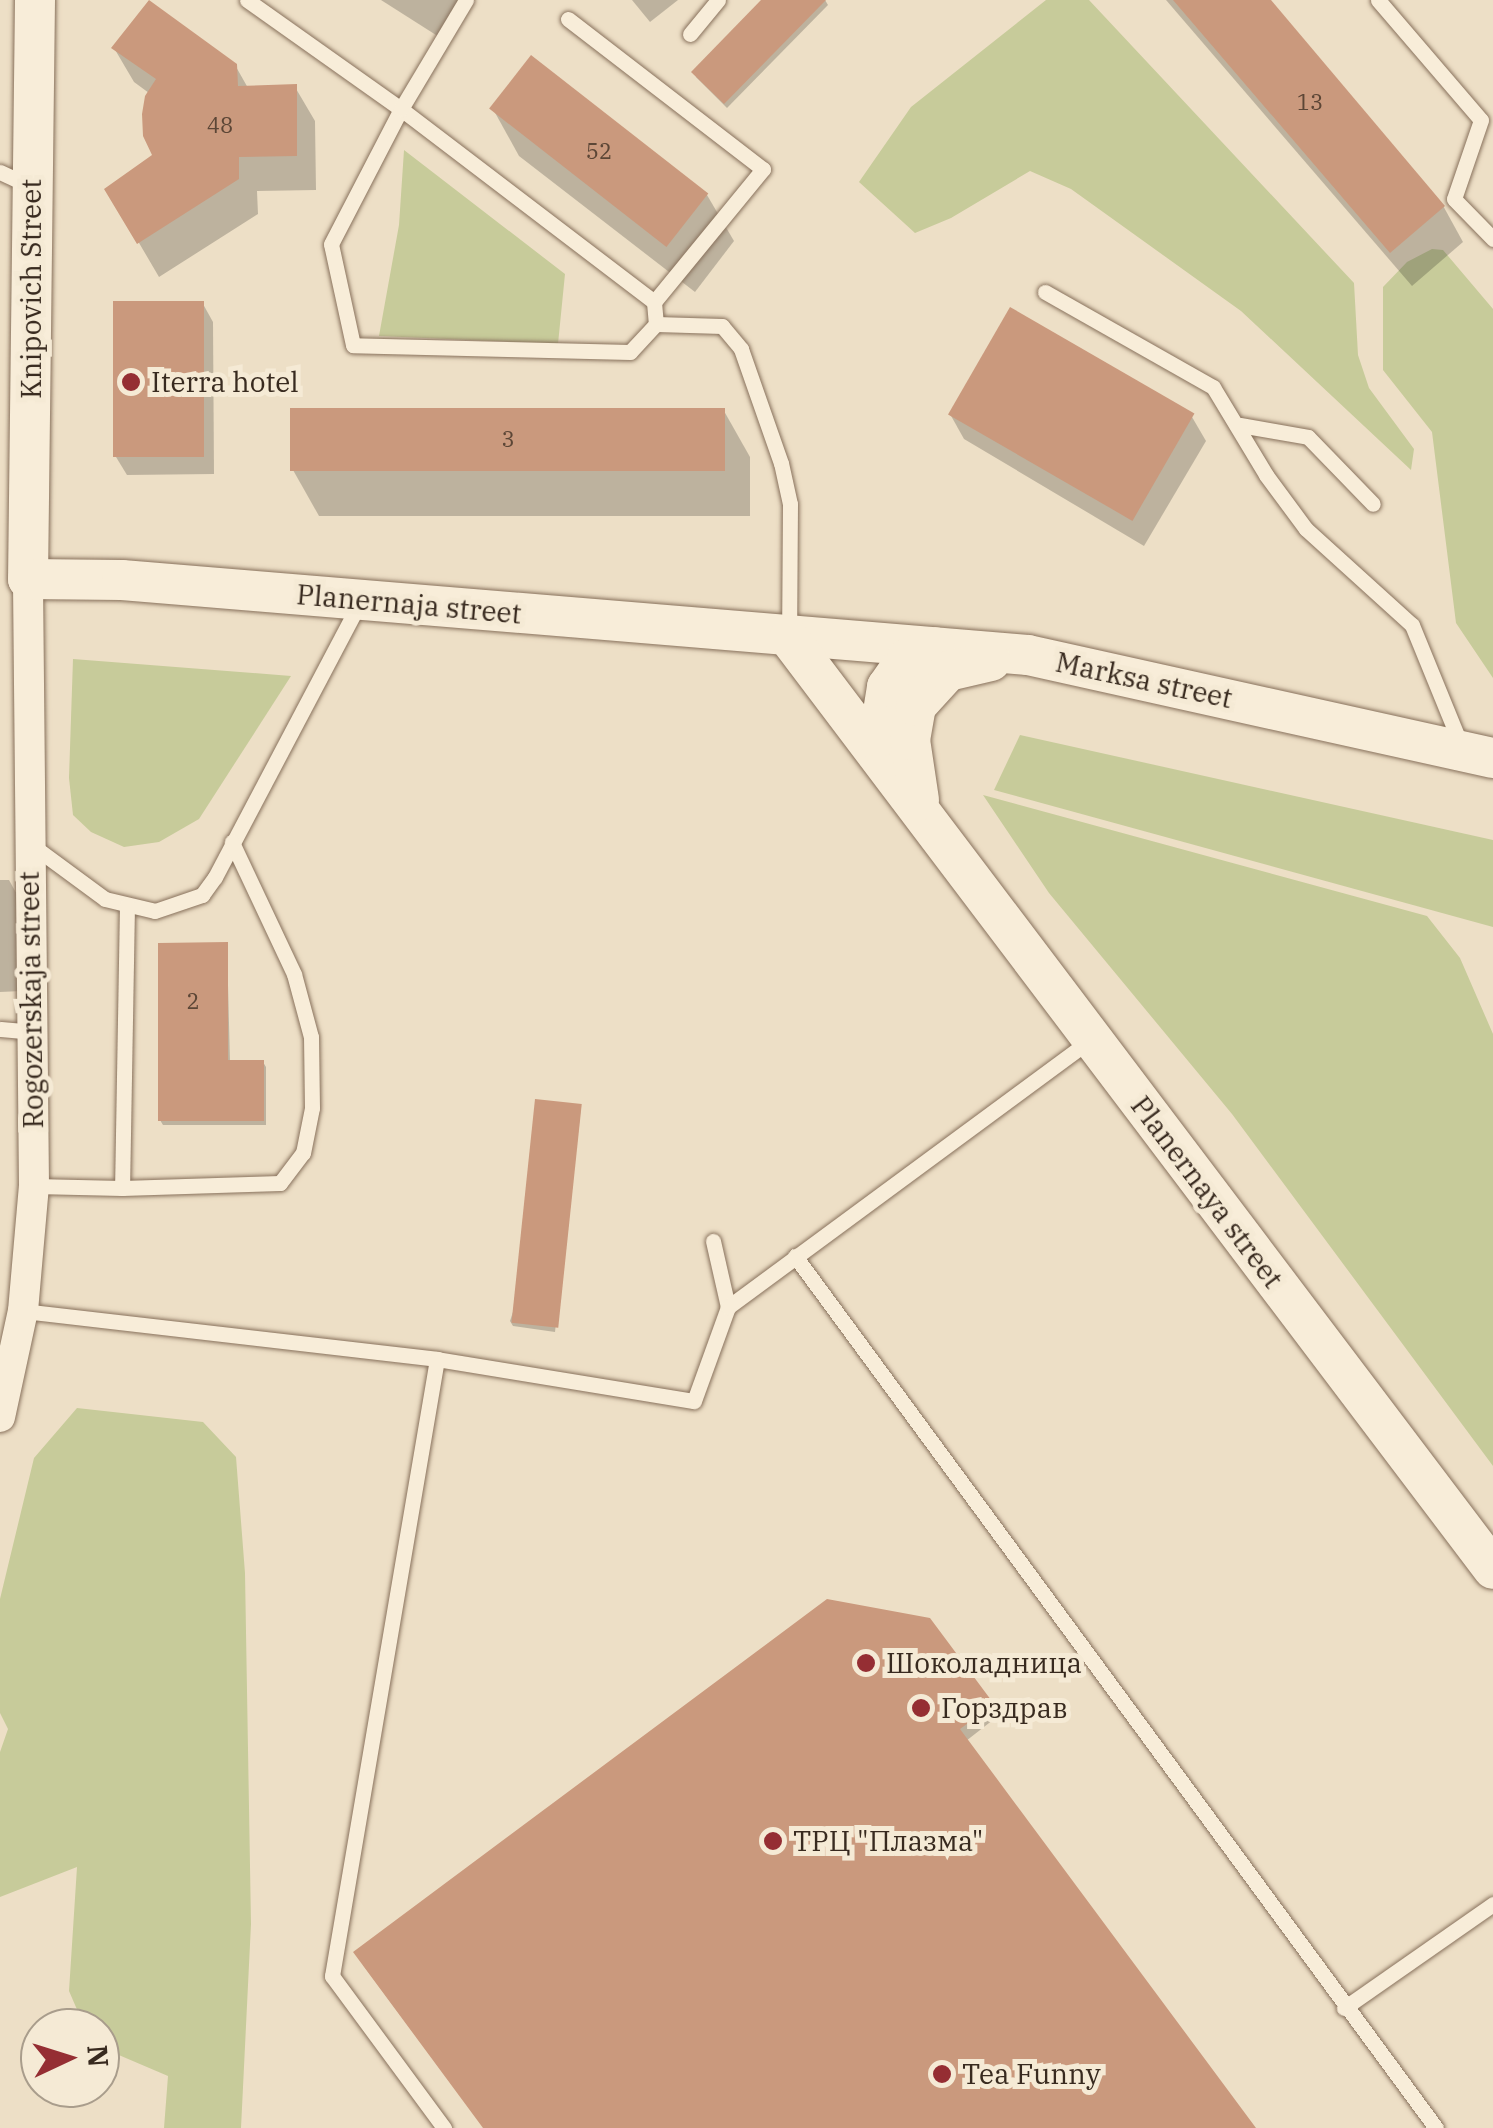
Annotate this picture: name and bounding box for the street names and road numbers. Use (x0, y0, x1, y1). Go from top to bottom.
street label: Knipovich Street (14, 179, 48, 399)
street label: Planernaja street (295, 577, 523, 631)
street label: Marksa street (1053, 645, 1235, 715)
street label: Rogozerskaja street (12, 871, 50, 1129)
street label: Planernaya street (1124, 1089, 1290, 1295)

